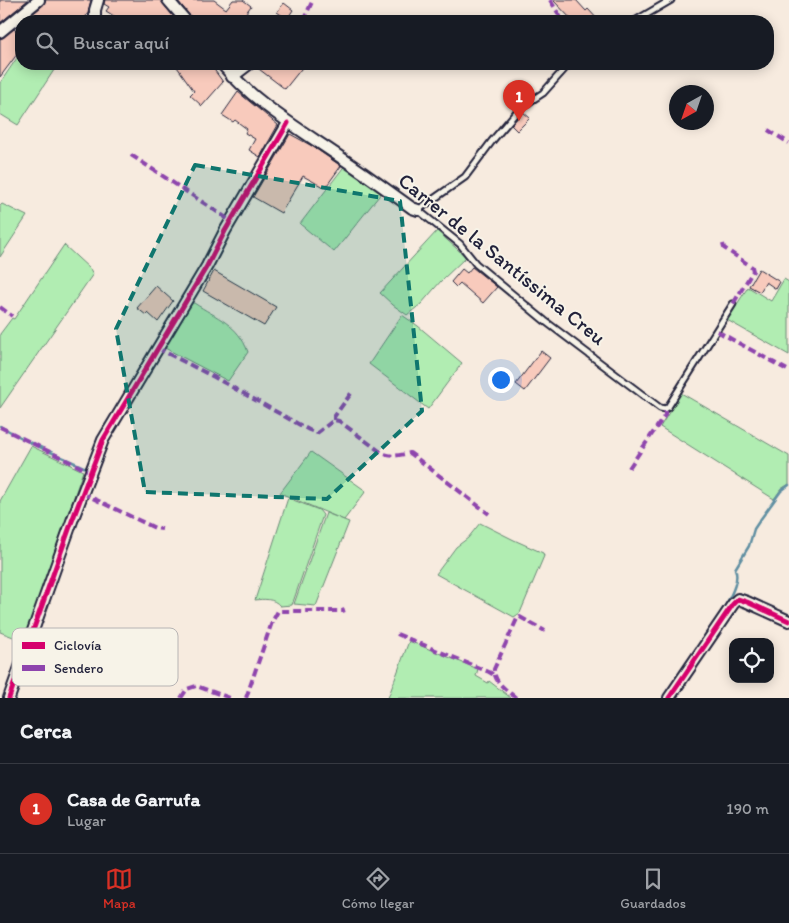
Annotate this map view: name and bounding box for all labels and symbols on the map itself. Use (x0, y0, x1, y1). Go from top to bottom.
pin: 1 (503, 80, 535, 121)
north arrow (669, 85, 714, 130)
street label: Carrer de la Santíssima Creu (394, 167, 611, 350)
your location (488, 367, 514, 393)
legend (12, 628, 178, 686)
text: Ciclovía (54, 637, 102, 654)
text: Sendero (54, 660, 103, 677)

